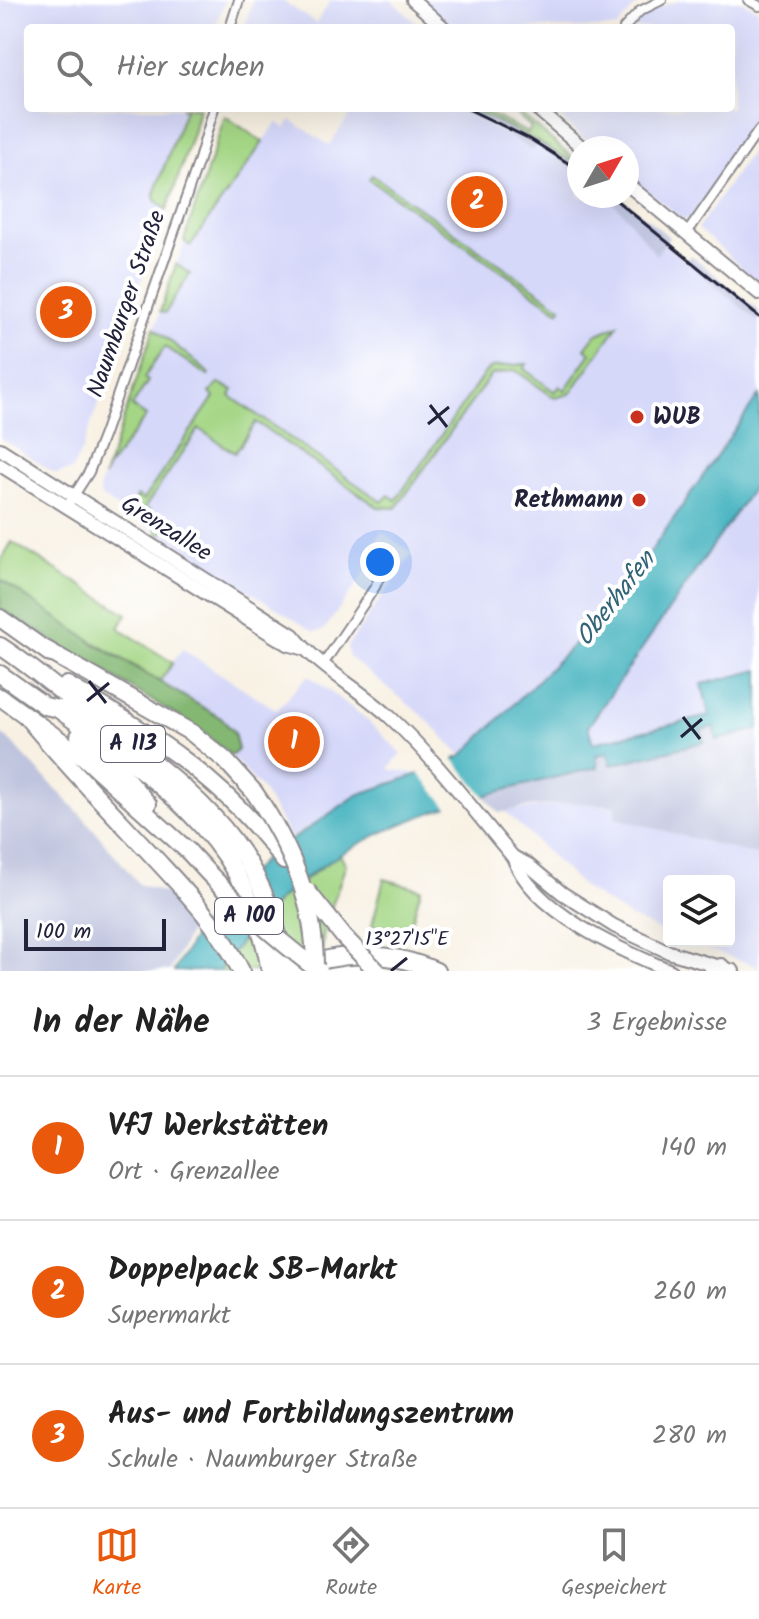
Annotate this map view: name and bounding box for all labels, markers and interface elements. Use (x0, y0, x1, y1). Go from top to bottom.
search box (24, 24, 735, 112)
text: Hier suchen (116, 44, 265, 92)
icon: search (52, 46, 96, 90)
north arrow (567, 136, 639, 208)
pin: 2 (451, 172, 503, 232)
street label: Naumburger Straße (77, 205, 177, 403)
pin: 3 (40, 282, 92, 342)
place label: WUB (653, 398, 701, 437)
marker: WUB (628, 408, 646, 426)
place label: Rethmann (514, 481, 623, 520)
street label: Grenzallee (113, 486, 219, 572)
marker: Rethmann (630, 491, 648, 509)
water label: Oberhafen (565, 541, 668, 656)
your location (360, 542, 400, 582)
pin: 1 (268, 712, 320, 772)
road number: A 113 (101, 726, 165, 762)
map controls (663, 875, 735, 947)
button: layers (663, 875, 735, 947)
road number: A 100 (215, 898, 283, 934)
scale bar (24, 915, 166, 951)
text: 100 m (36, 915, 91, 950)
text: 13°27'15"E (365, 924, 450, 956)
text: In der Nähe (32, 996, 210, 1050)
text: 3 Ergebnisse (586, 1002, 727, 1044)
text: VfJ Werkstätten (108, 1103, 328, 1151)
text: 1 (54, 1127, 62, 1169)
text: 140 m (660, 1127, 727, 1169)
text: Ort · Grenzallee (108, 1151, 279, 1193)
text: Doppelpack SB-Markt (108, 1247, 397, 1295)
text: 2 (50, 1271, 66, 1313)
text: 260 m (653, 1271, 727, 1313)
text: Supermarkt (108, 1295, 231, 1337)
text: Aus- und Fortbildungszentrum (108, 1391, 514, 1439)
text: 3 (51, 1415, 65, 1457)
text: 280 m (652, 1415, 727, 1457)
text: Schule · Naumburger Straße (108, 1439, 417, 1481)
tab: Karte (92, 1523, 141, 1606)
tab: Route (325, 1523, 377, 1606)
tab: Gespeichert (561, 1523, 667, 1606)

